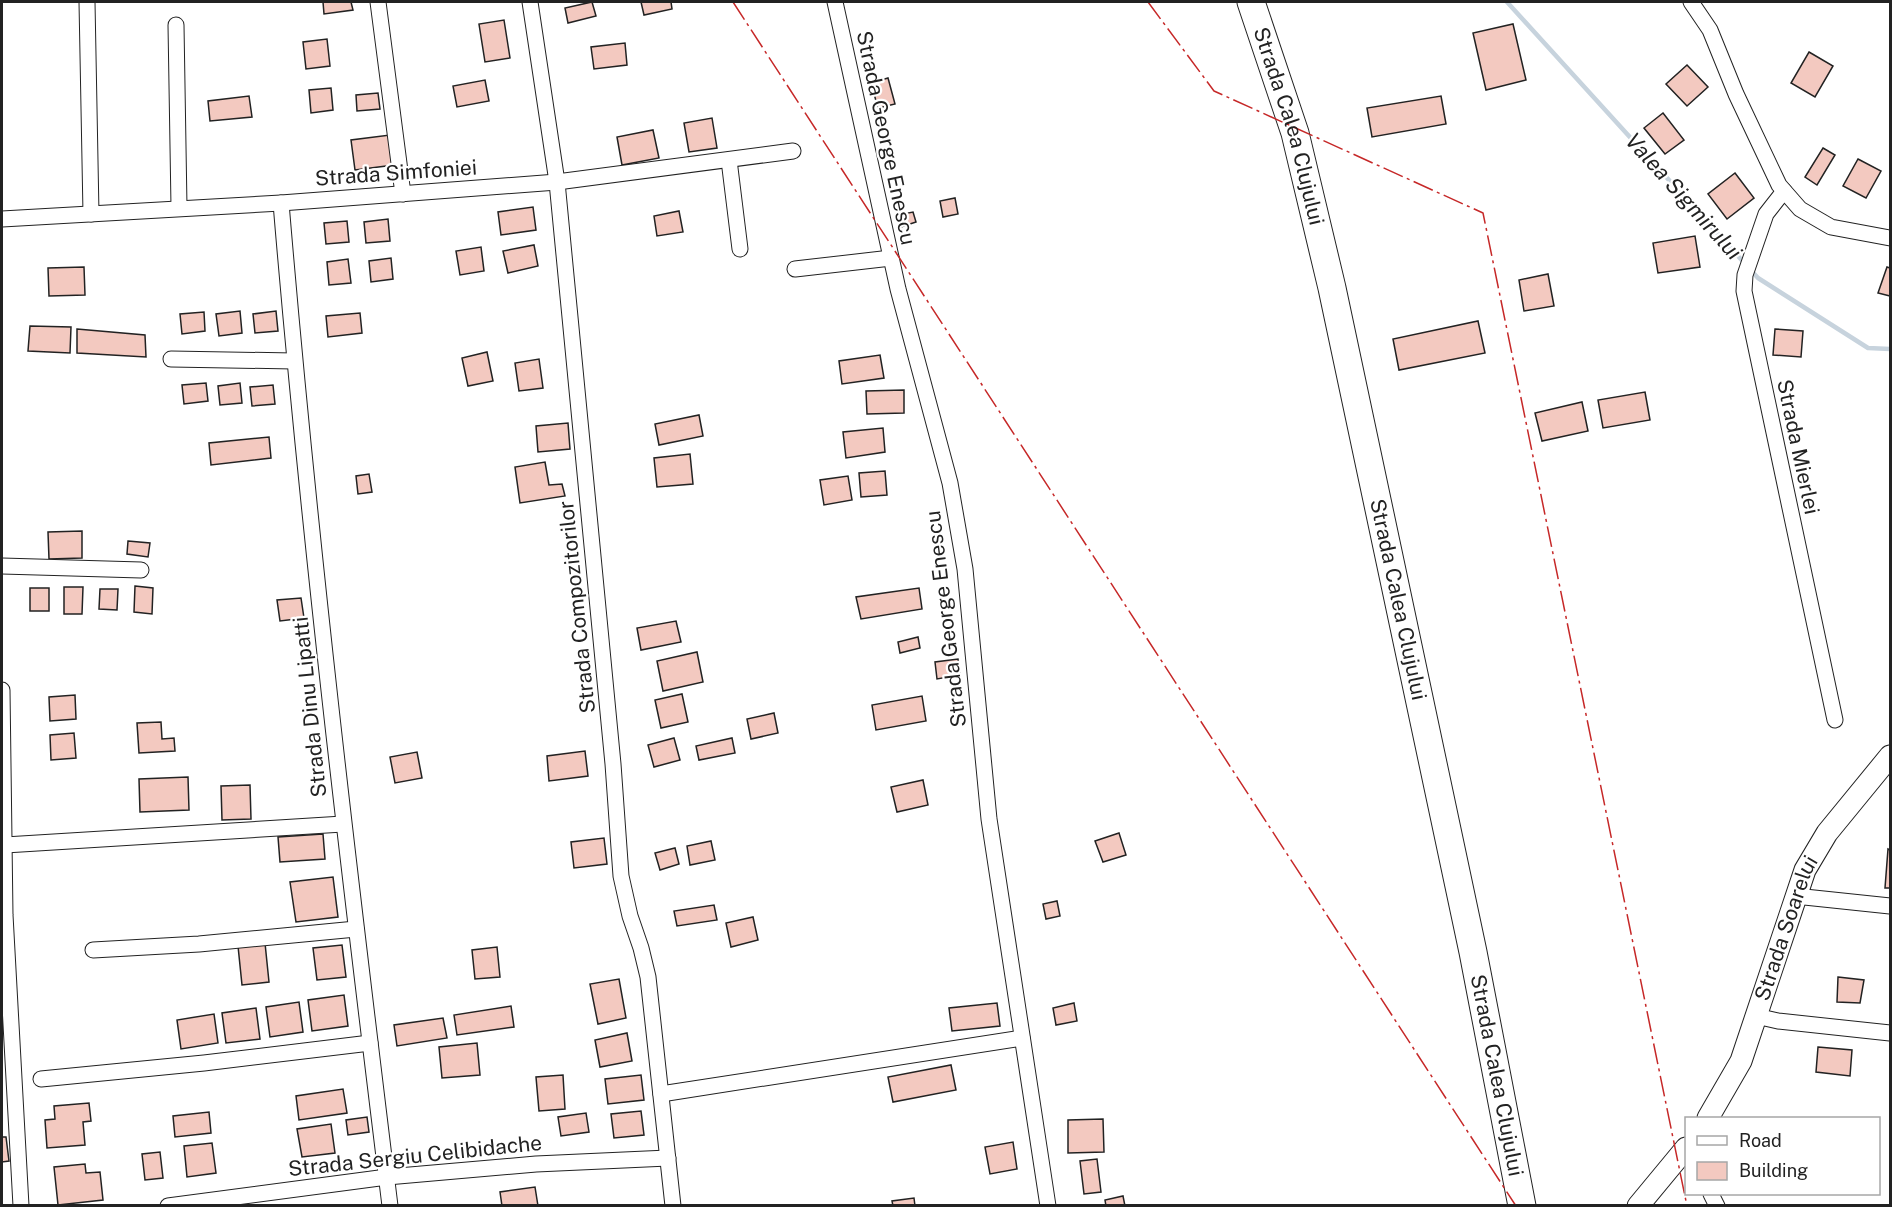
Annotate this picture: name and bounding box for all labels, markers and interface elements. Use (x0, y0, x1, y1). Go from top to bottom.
street label: Strada Calea Clujului (1248, 24, 1330, 228)
street label: Strada George Enescu (852, 29, 921, 247)
water label: Valea Sigmirului (1620, 127, 1748, 265)
street label: Strada Simfoniei (314, 154, 478, 191)
street label: Strada Mierlei (1772, 377, 1825, 517)
street label: Strada Calea Clujului (1365, 497, 1432, 702)
street label: Strada Compozitorilor (553, 500, 600, 715)
street label: Strada George Enescu (920, 509, 971, 729)
street label: Strada Dinu Lipatti (288, 616, 331, 799)
street label: Strada Soarelui (1749, 851, 1823, 1004)
street label: Strada Calea Clujului (1466, 972, 1529, 1178)
legend (1685, 1117, 1880, 1195)
street label: Strada Sergiu Celibidache (287, 1130, 543, 1181)
text: Road (1739, 1130, 1782, 1151)
text: Building (1739, 1160, 1808, 1181)

